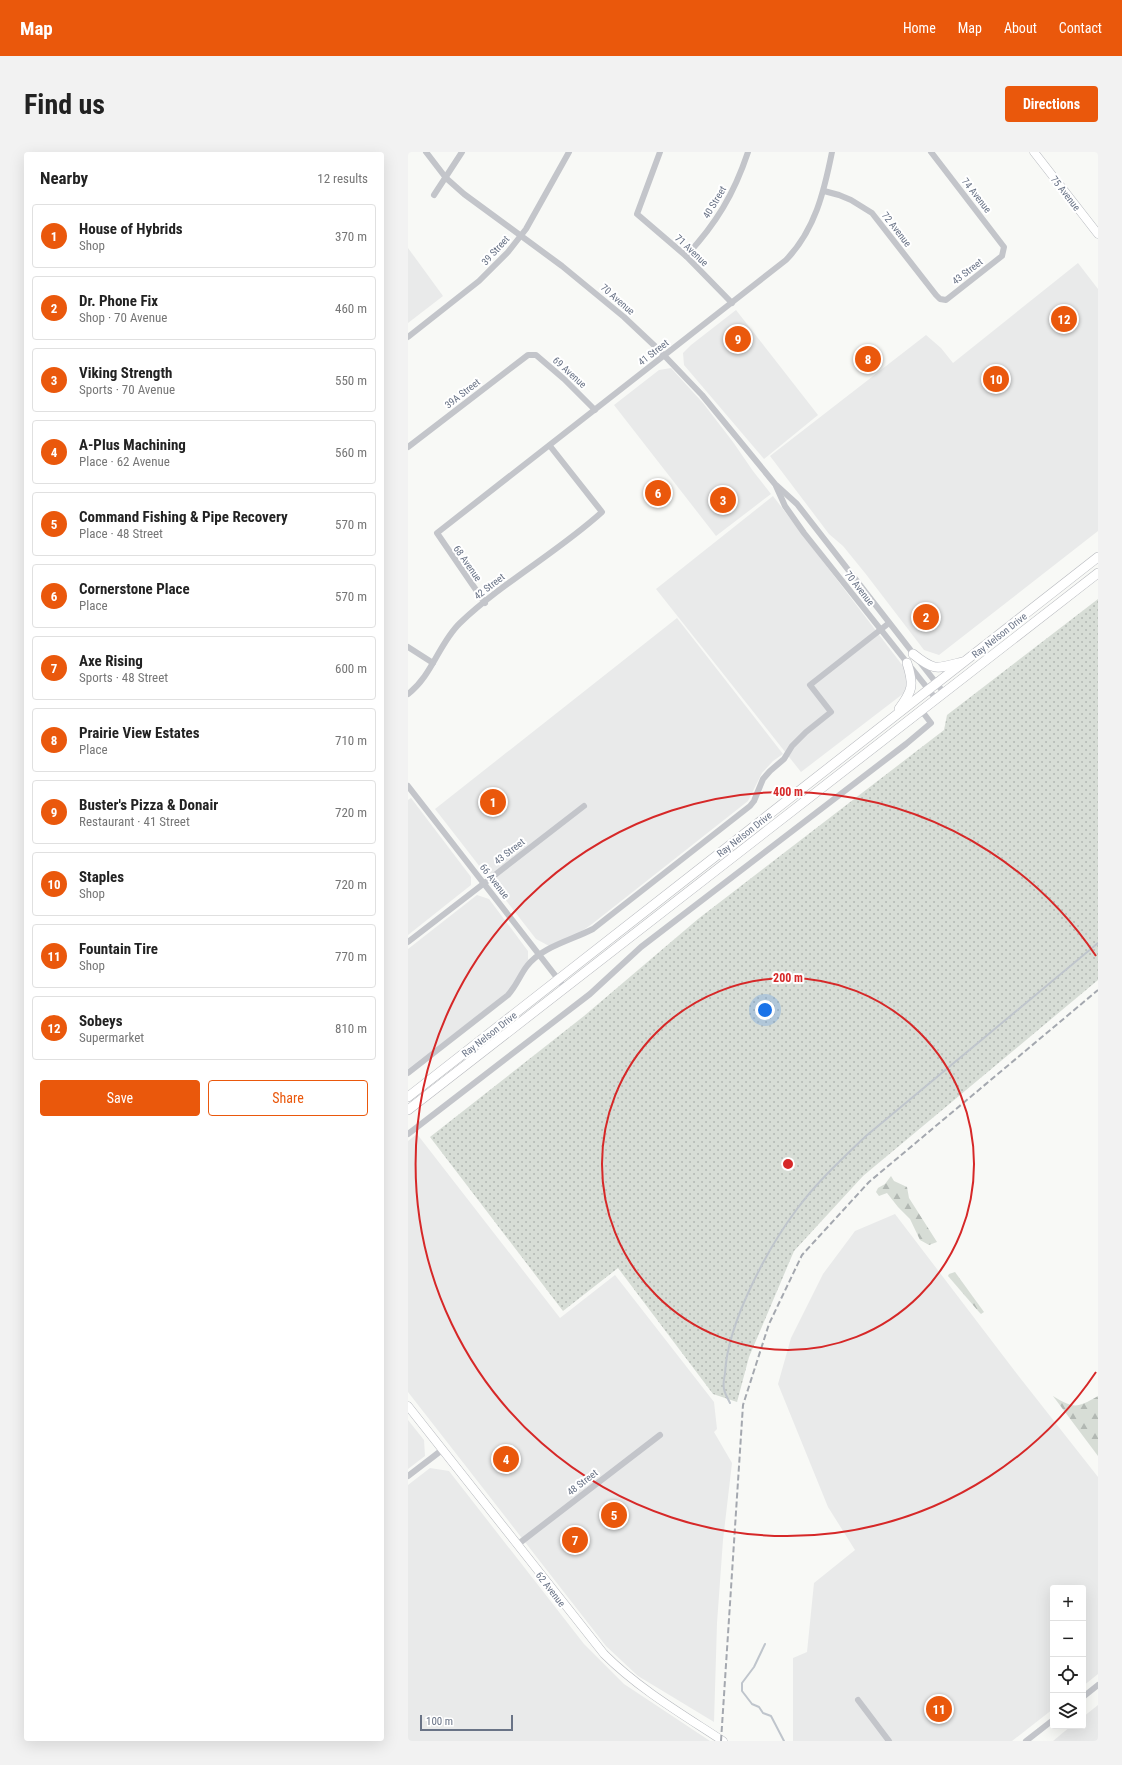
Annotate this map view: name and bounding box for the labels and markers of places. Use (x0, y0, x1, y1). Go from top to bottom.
pin: 12 (1051, 304, 1077, 334)
pin: 9 (725, 324, 751, 354)
pin: 8 (855, 344, 881, 374)
pin: 10 (983, 364, 1009, 394)
pin: 6 (645, 478, 671, 508)
pin: 3 (710, 485, 736, 515)
pin: 2 (913, 602, 939, 632)
pin: 1 (480, 787, 506, 817)
centre of rings (781, 1157, 795, 1171)
pin: 4 (493, 1444, 519, 1474)
pin: 5 (601, 1500, 627, 1530)
pin: 7 (562, 1525, 588, 1555)
pin: 11 (926, 1694, 952, 1724)

